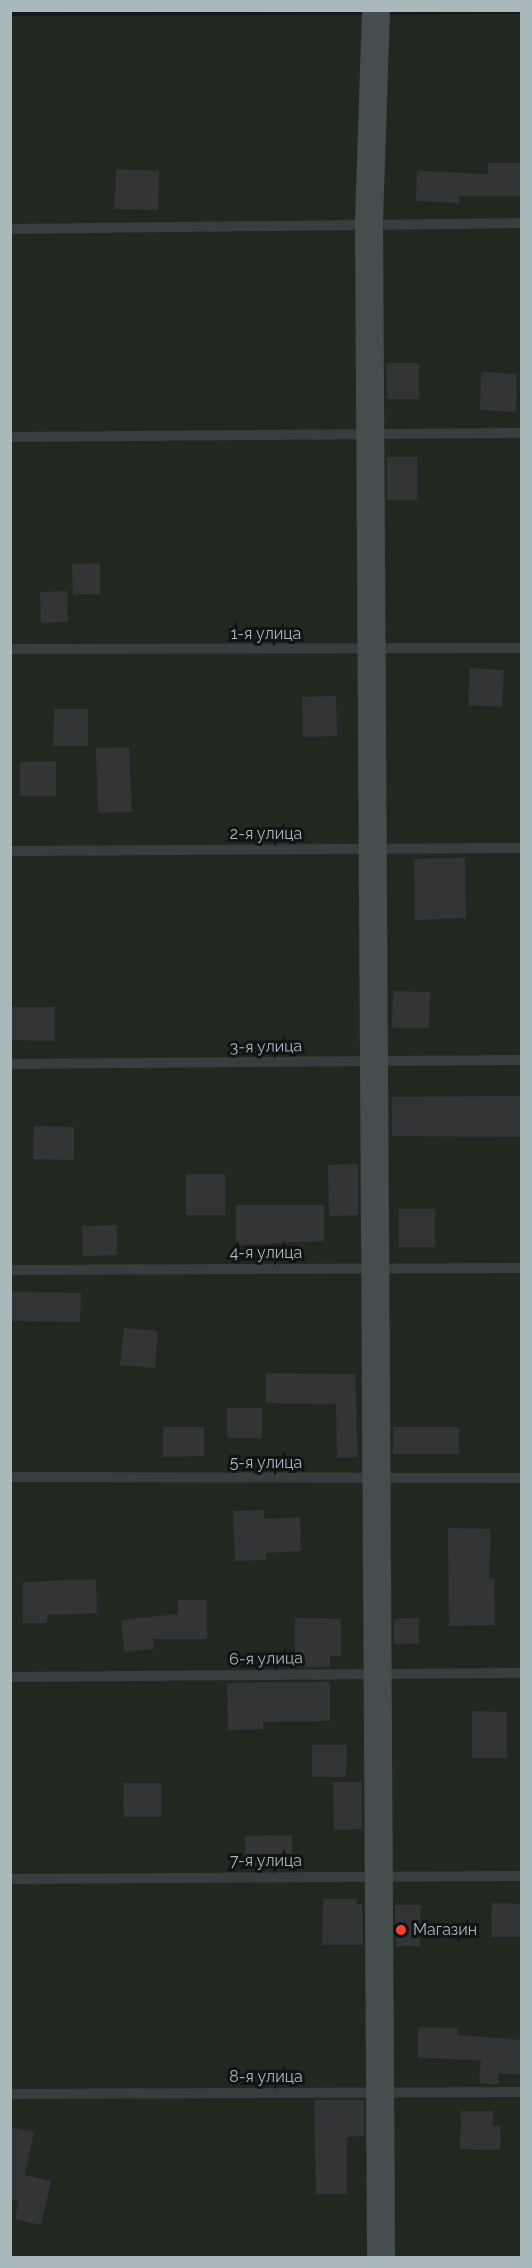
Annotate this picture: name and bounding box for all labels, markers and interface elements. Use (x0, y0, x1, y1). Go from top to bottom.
street label: 1-я улица (230, 624, 302, 644)
street label: 2-я улица (230, 824, 302, 844)
street label: 3-я улица (229, 1037, 303, 1057)
street label: 4-я улица (229, 1243, 303, 1263)
street label: 5-я улица (229, 1453, 303, 1473)
street label: 6-я улица (229, 1649, 303, 1669)
street label: 7-я улица (230, 1851, 302, 1871)
place label: Магазин (413, 1920, 477, 1940)
marker: Магазин (394, 1923, 408, 1937)
street label: 8-я улица (229, 2067, 303, 2087)

